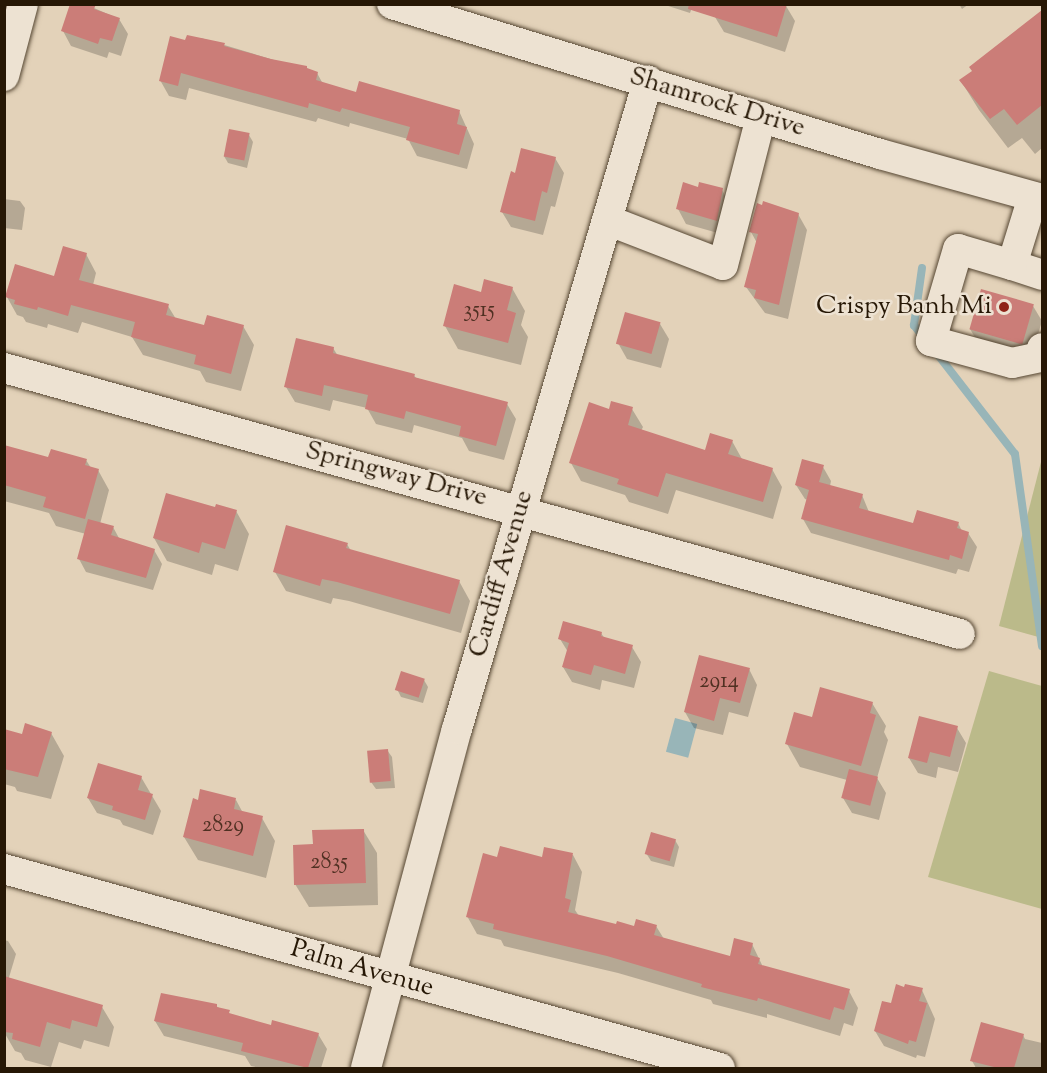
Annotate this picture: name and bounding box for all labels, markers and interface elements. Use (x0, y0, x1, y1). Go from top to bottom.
street label: Shamrock Drive (625, 61, 809, 145)
place label: Crispy Banh Mi (816, 291, 992, 323)
house number: 3515 (463, 299, 495, 325)
marker: Crispy Banh Mi (997, 300, 1011, 314)
street label: Springway Drive (302, 436, 490, 514)
street label: Cardiff Avenue (463, 487, 541, 661)
house number: 2914 (699, 670, 739, 696)
house number: 2829 (202, 814, 244, 840)
house number: 2835 (310, 851, 348, 877)
street label: Palm Avenue (287, 934, 437, 1004)

